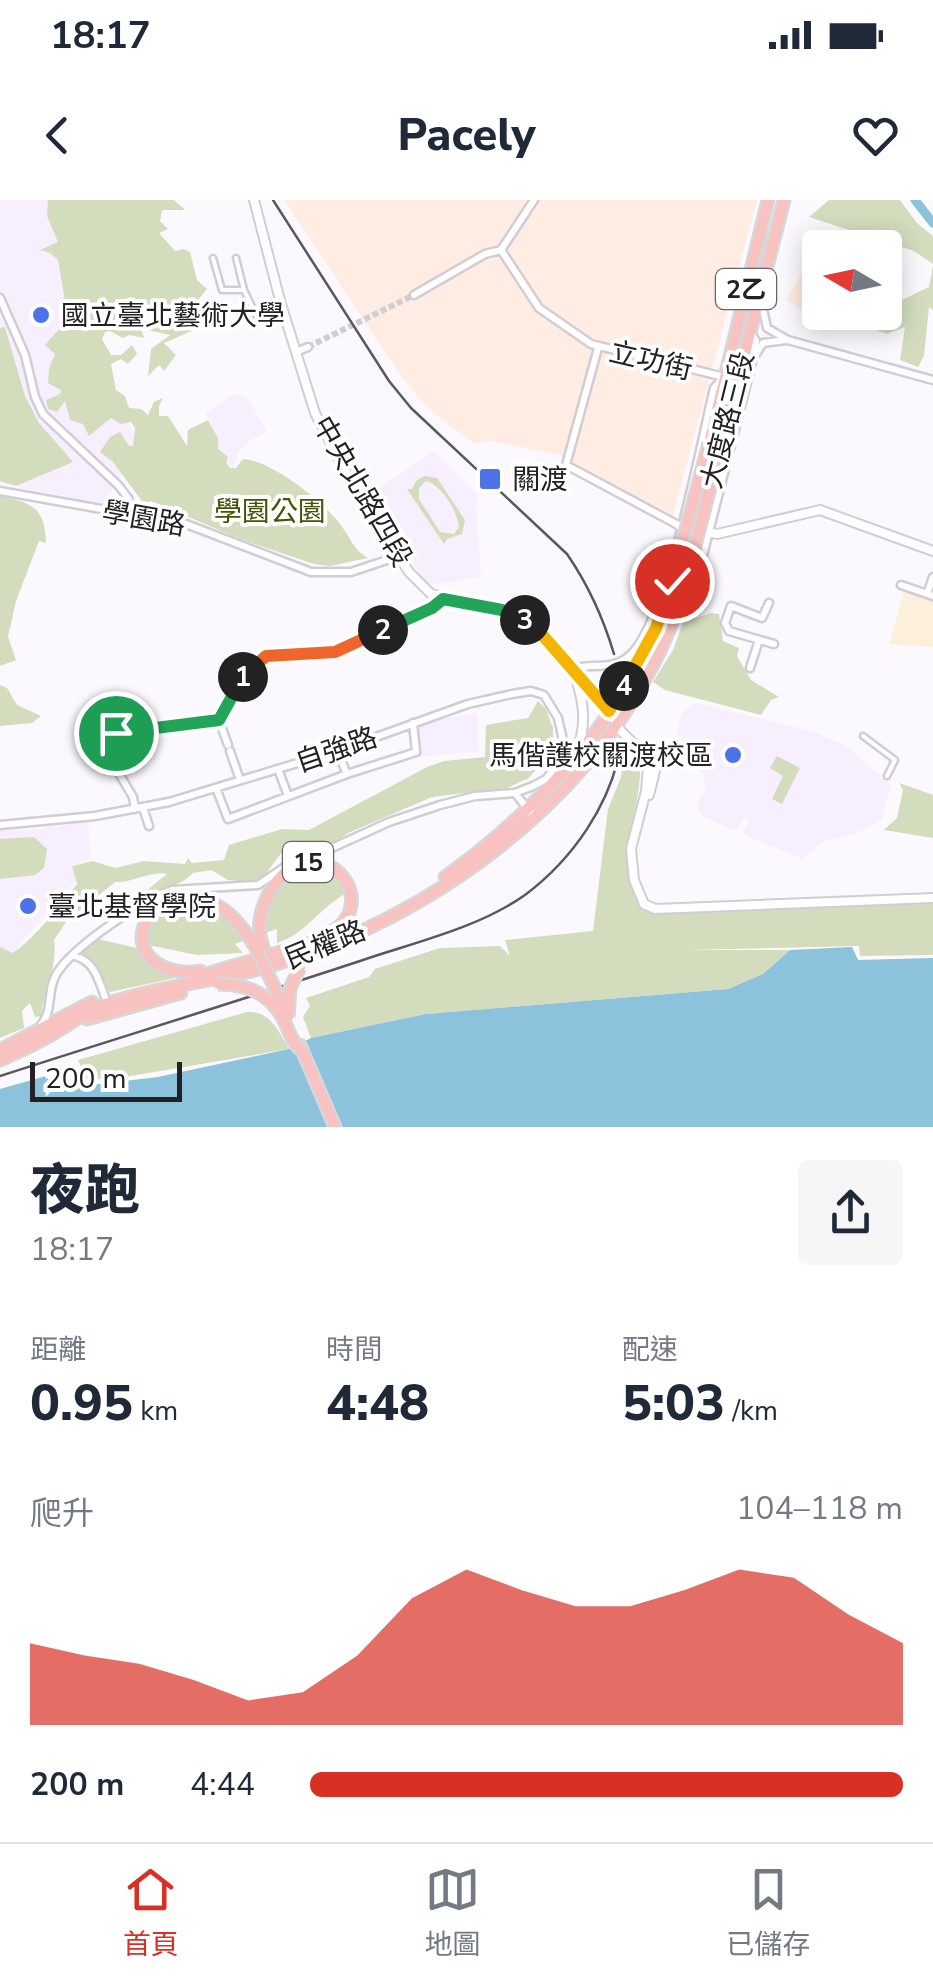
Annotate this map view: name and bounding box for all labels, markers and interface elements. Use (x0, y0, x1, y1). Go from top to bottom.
text: 18:17 (50, 10, 151, 61)
text: Pacely (397, 105, 536, 166)
icon: back (30, 108, 85, 163)
icon: heart (848, 108, 903, 163)
north arrow (802, 230, 902, 330)
map controls (802, 230, 902, 330)
road number: 2乙 (716, 269, 776, 309)
place label: 國立臺北藝術大學 (61, 297, 285, 335)
marker: 國立臺北藝術大學 (30, 304, 52, 326)
street label: 立功街 (606, 333, 696, 389)
street label: 大度路三段 (693, 348, 763, 493)
street label: 中央北路四段 (304, 409, 421, 574)
place label: 關渡 (512, 461, 568, 499)
marker: 關渡 (477, 466, 503, 492)
street label: 學園路 (99, 493, 188, 545)
park label: 學園公園 (214, 493, 326, 531)
pin (630, 539, 715, 624)
icon: check (645, 554, 700, 609)
pin: 3 (500, 595, 550, 645)
text: 3 (517, 601, 533, 639)
pin: 2 (358, 605, 408, 655)
text: 2 (375, 611, 391, 649)
pin: 1 (218, 652, 268, 702)
text: 1 (235, 658, 251, 696)
pin: 4 (599, 661, 649, 711)
text: 4 (616, 667, 632, 705)
pin (74, 691, 159, 776)
icon: arrive (89, 706, 144, 761)
street label: 自強路 (290, 718, 382, 782)
place label: 馬偕護校關渡校區 (489, 737, 713, 775)
marker: 馬偕護校關渡校區 (722, 744, 744, 766)
road number: 15 (283, 842, 333, 882)
place label: 臺北基督學院 (48, 888, 216, 926)
marker: 臺北基督學院 (17, 895, 39, 917)
street label: 民權路 (279, 912, 371, 978)
scale bar (30, 1057, 182, 1101)
text: 200 m (45, 1060, 127, 1098)
text: 夜跑 (30, 1153, 140, 1228)
button: share (798, 1160, 903, 1265)
text: 18:17 (30, 1228, 114, 1271)
text: 距離 (30, 1331, 86, 1369)
text: 時間 (326, 1331, 382, 1369)
text: 配速 (622, 1331, 678, 1369)
text: 0.95 (30, 1369, 133, 1438)
text: 4:48 (326, 1369, 429, 1438)
text: 5:03 (622, 1369, 725, 1438)
text: km (133, 1392, 178, 1430)
text: /km (725, 1392, 778, 1430)
text: 104–118 m (736, 1487, 903, 1530)
text: 爬升 (30, 1492, 94, 1535)
text: 200 m (30, 1763, 124, 1806)
text: 4:44 (190, 1763, 255, 1806)
tab: 首頁 (123, 1862, 179, 1964)
tab: 地圖 (424, 1862, 480, 1964)
tab: 已儲存 (726, 1862, 810, 1964)

